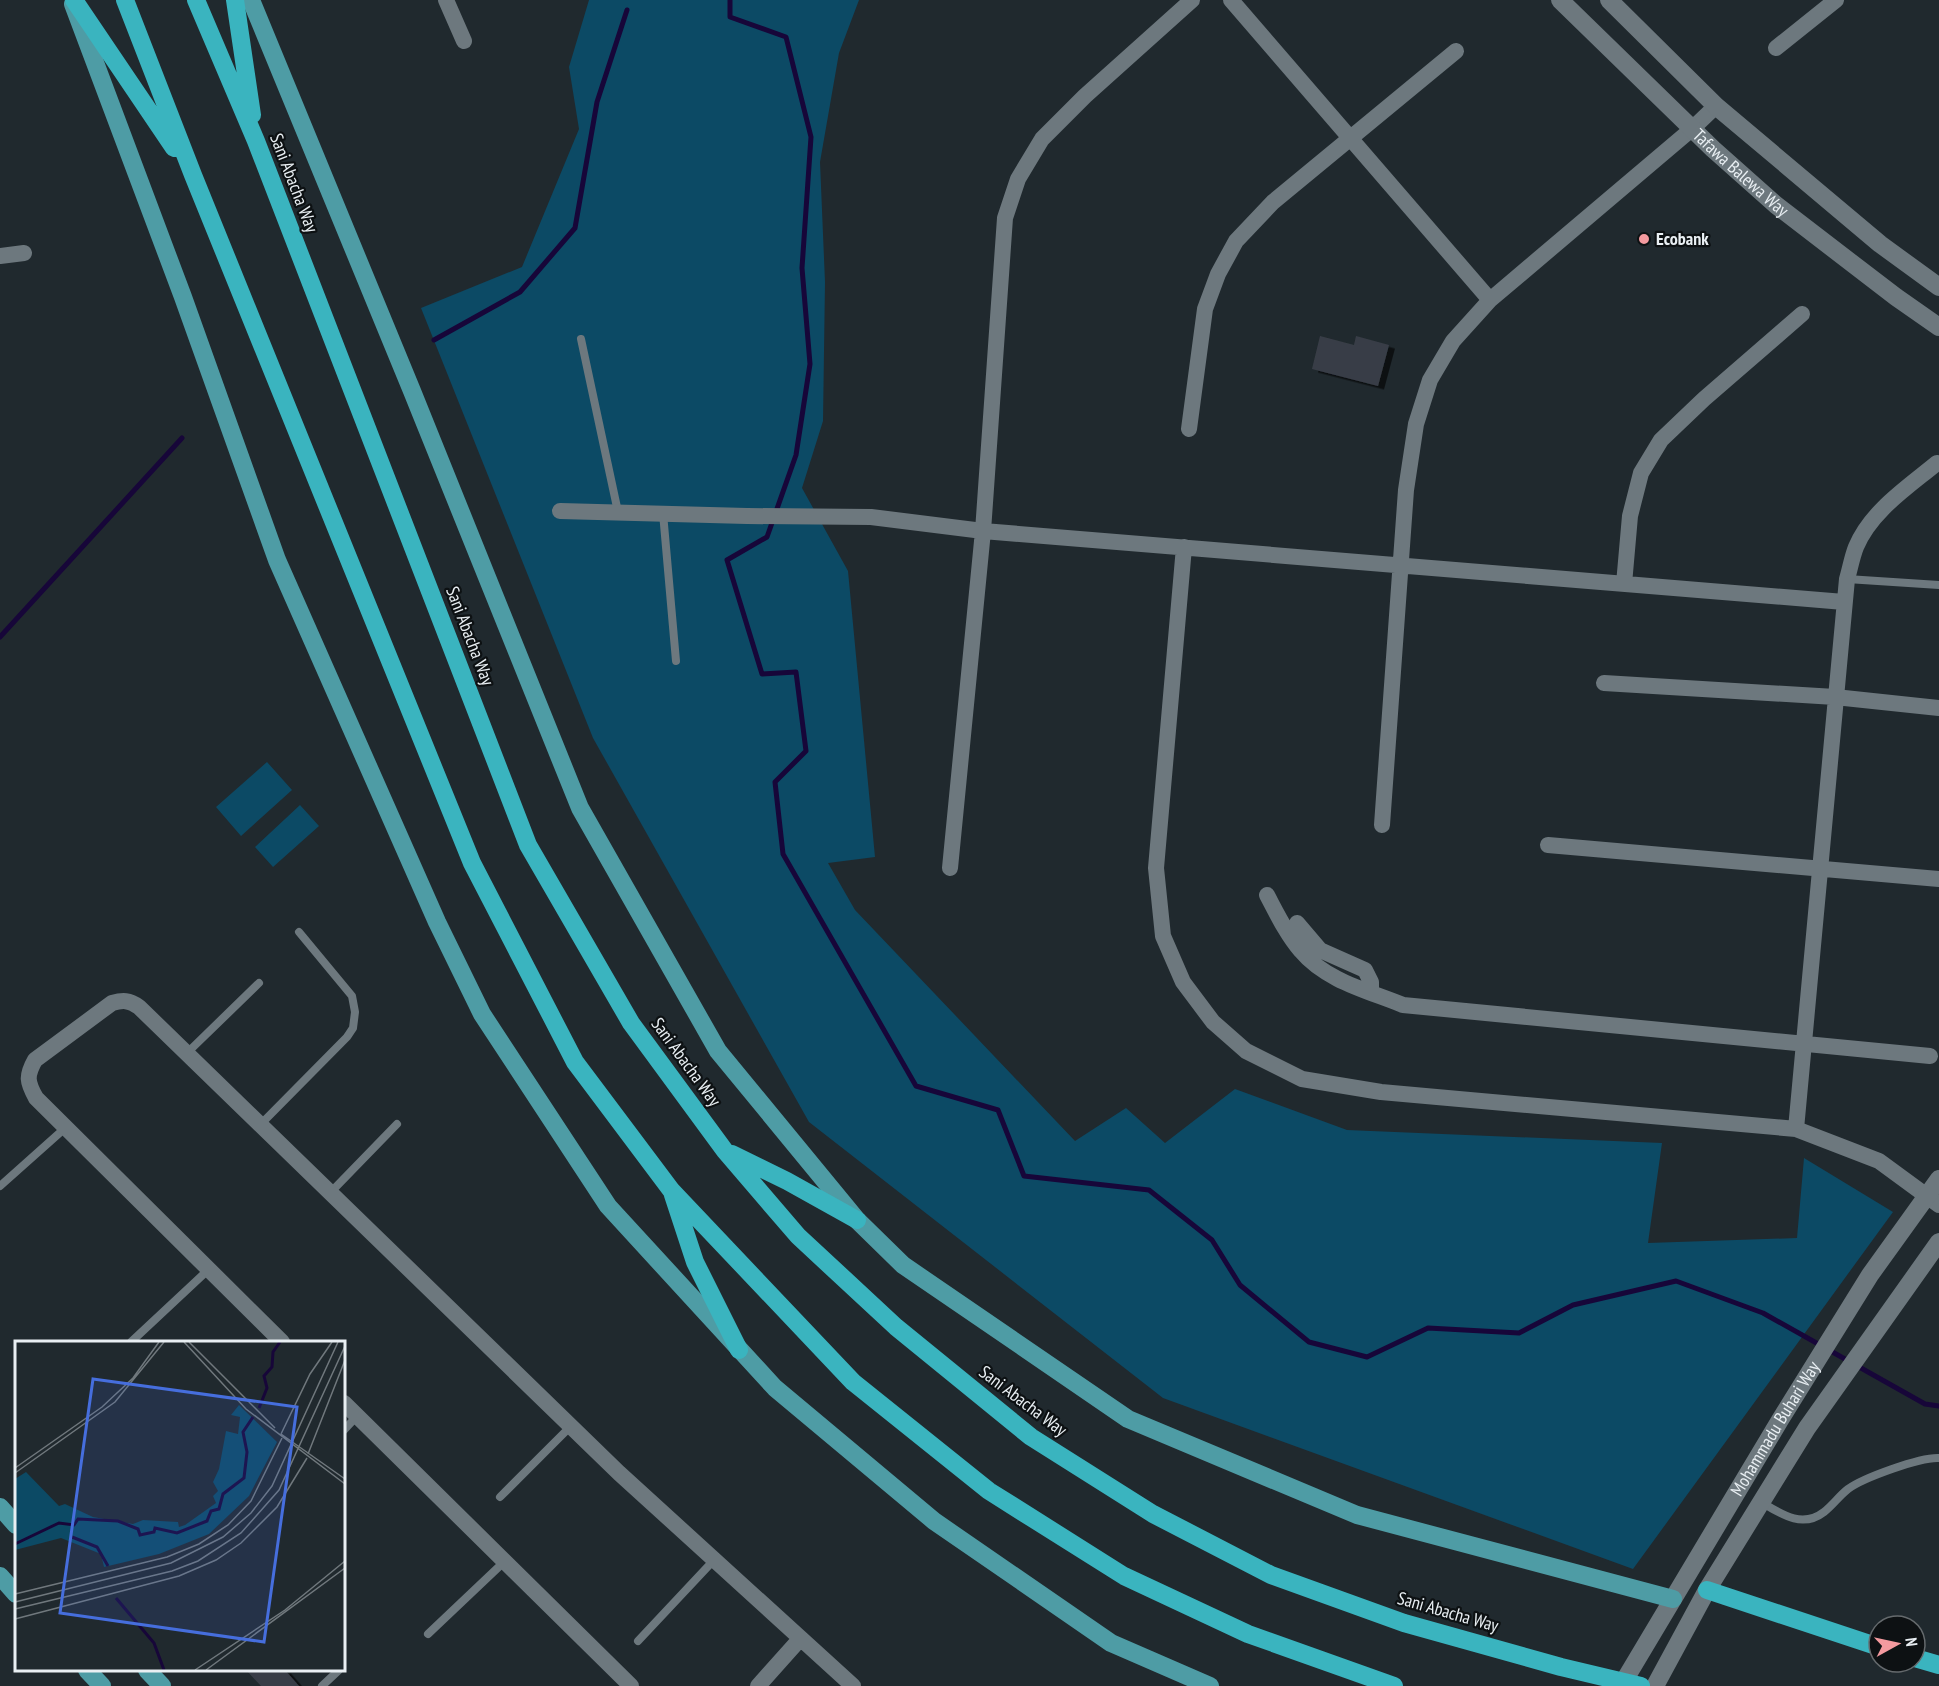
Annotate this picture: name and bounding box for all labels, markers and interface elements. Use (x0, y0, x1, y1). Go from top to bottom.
street label: Tafawa Balewa Way (1688, 124, 1794, 222)
street label: Sani Abacha Way (265, 130, 324, 236)
place label: Ecobank (1656, 227, 1709, 250)
marker: Ecobank (1637, 232, 1651, 246)
street label: Sani Abacha Way (441, 583, 500, 689)
street label: Sani Abacha Way (647, 1013, 726, 1111)
inset map (15, 1341, 345, 1671)
street label: Mohammadu Buhari Way (1725, 1357, 1825, 1500)
street label: Sani Abacha Way (975, 1360, 1072, 1441)
street label: Sani Abacha Way (1395, 1586, 1502, 1637)
north arrow (1867, 1614, 1927, 1674)
text: N (1901, 1636, 1922, 1648)

